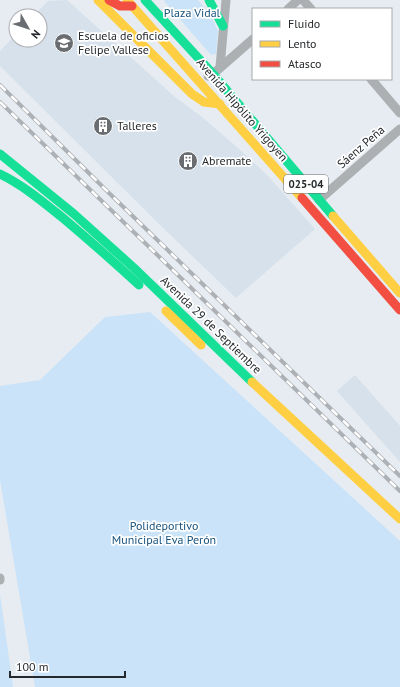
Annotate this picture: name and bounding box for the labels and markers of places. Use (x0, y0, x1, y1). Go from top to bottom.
place label: Escuela de oficios Felipe Vallese (78, 28, 169, 57)
school or university icon: Escuela de oficios Felipe Vallese (53, 32, 75, 54)
building icon: Talleres (92, 115, 114, 137)
place label: Talleres (117, 118, 157, 133)
building icon: Abremate (177, 150, 199, 172)
place label: Abremate (202, 153, 251, 168)

